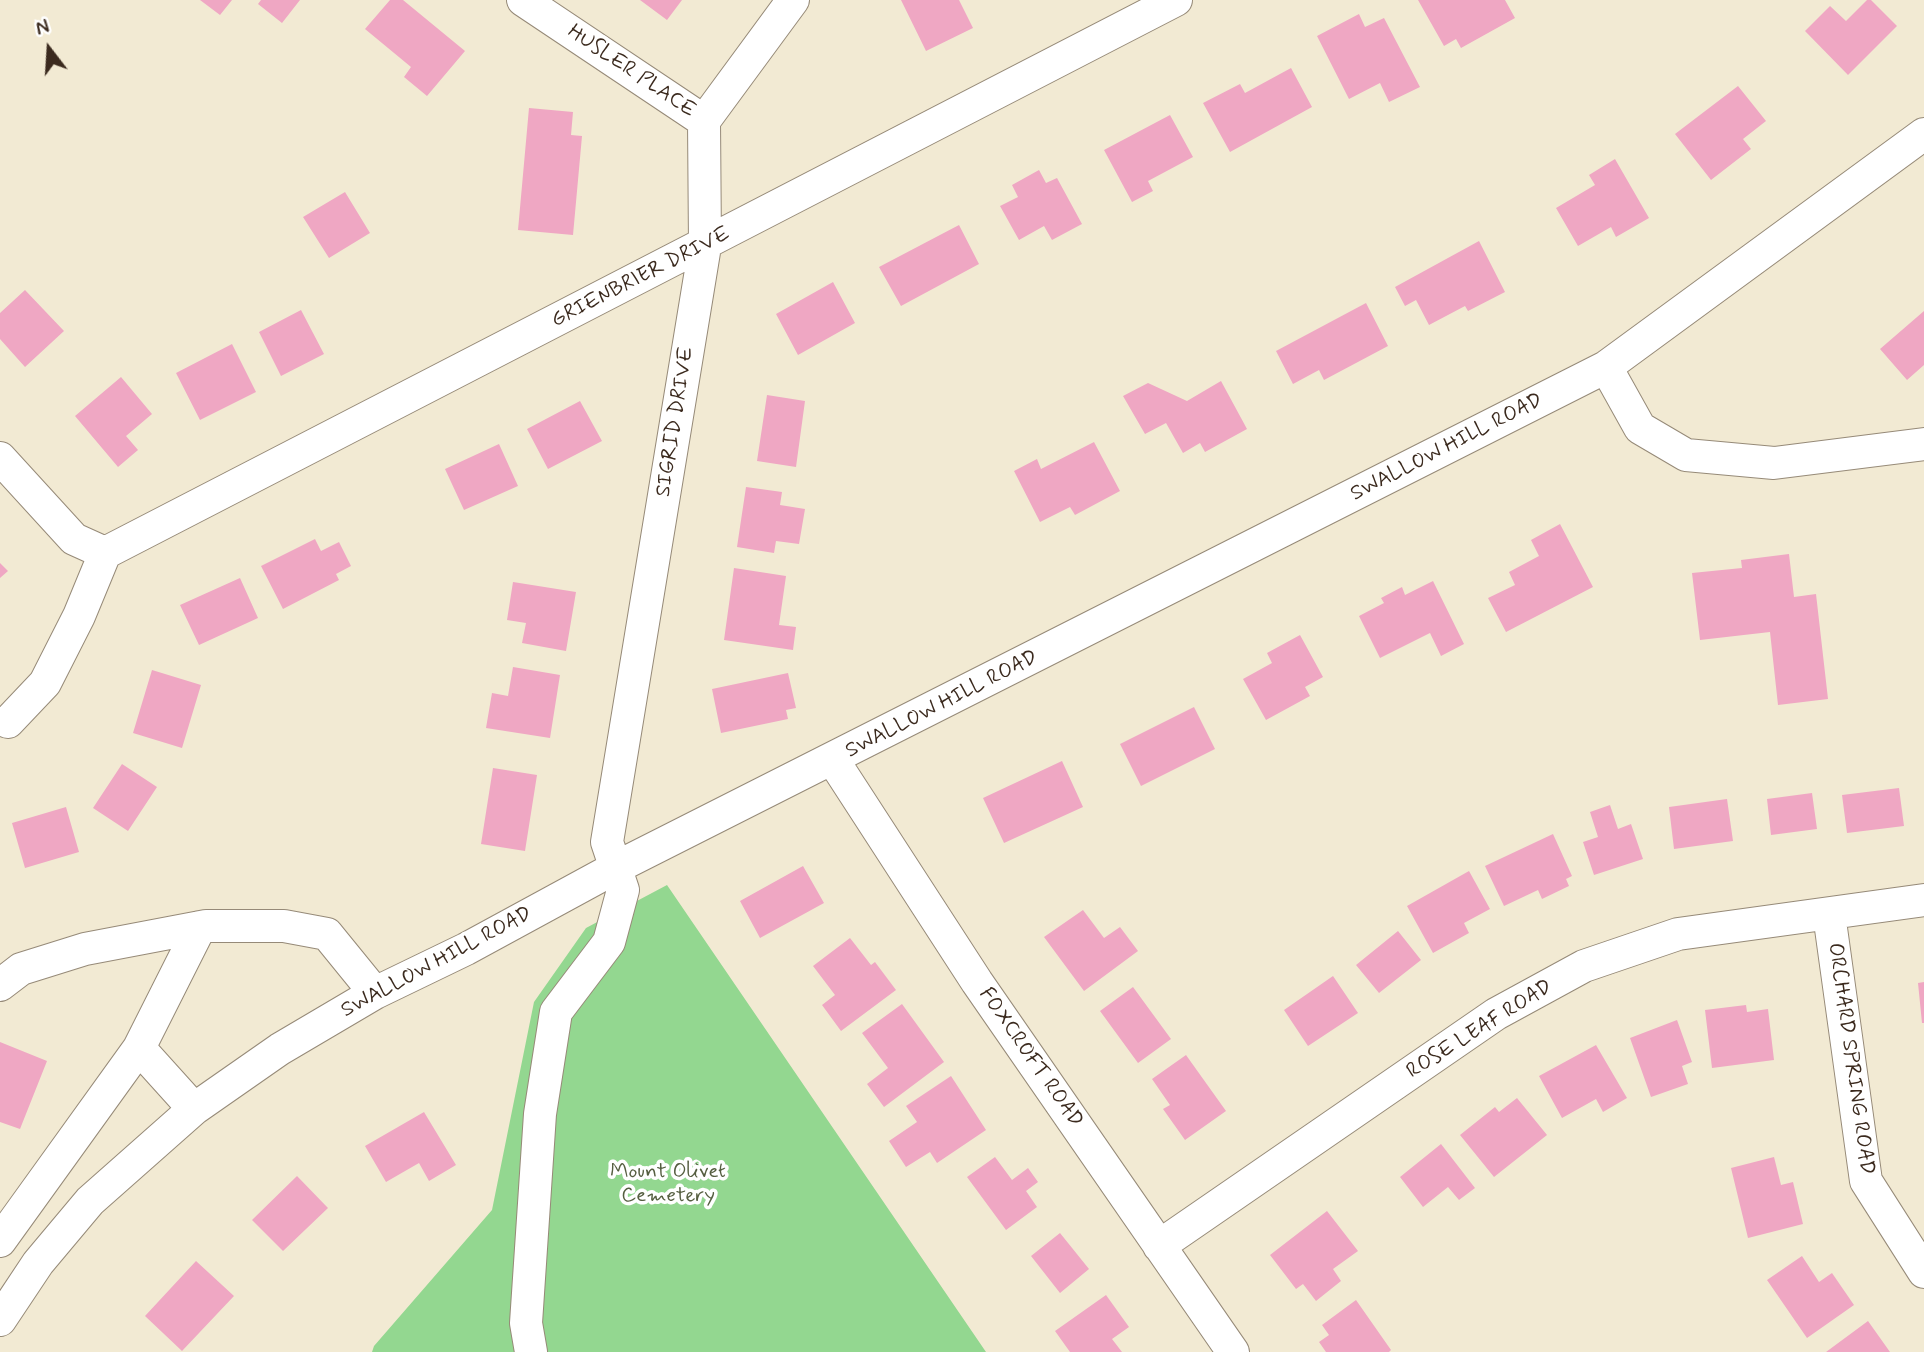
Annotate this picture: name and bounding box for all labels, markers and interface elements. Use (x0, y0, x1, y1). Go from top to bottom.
north arrow (14, 14, 84, 84)
text: N (33, 15, 52, 42)
street label: HUSLER PLACE (562, 20, 700, 124)
street label: GRIENBRIER DRIVE (547, 222, 735, 334)
street label: SIGRID DRIVE (652, 345, 700, 499)
street label: SWALLOW HILL ROAD (1347, 389, 1547, 507)
street label: SWALLOW HILL ROAD (842, 646, 1042, 764)
street label: SWALLOW HILL ROAD (337, 902, 537, 1024)
street label: ORCHARD SPRING ROAD (1821, 941, 1879, 1177)
street label: ROSE LEAF ROAD (1402, 975, 1558, 1085)
street label: FOXCROFT ROAD (972, 983, 1088, 1133)
park label: Mount Olivet Cemetery (610, 1160, 726, 1210)

